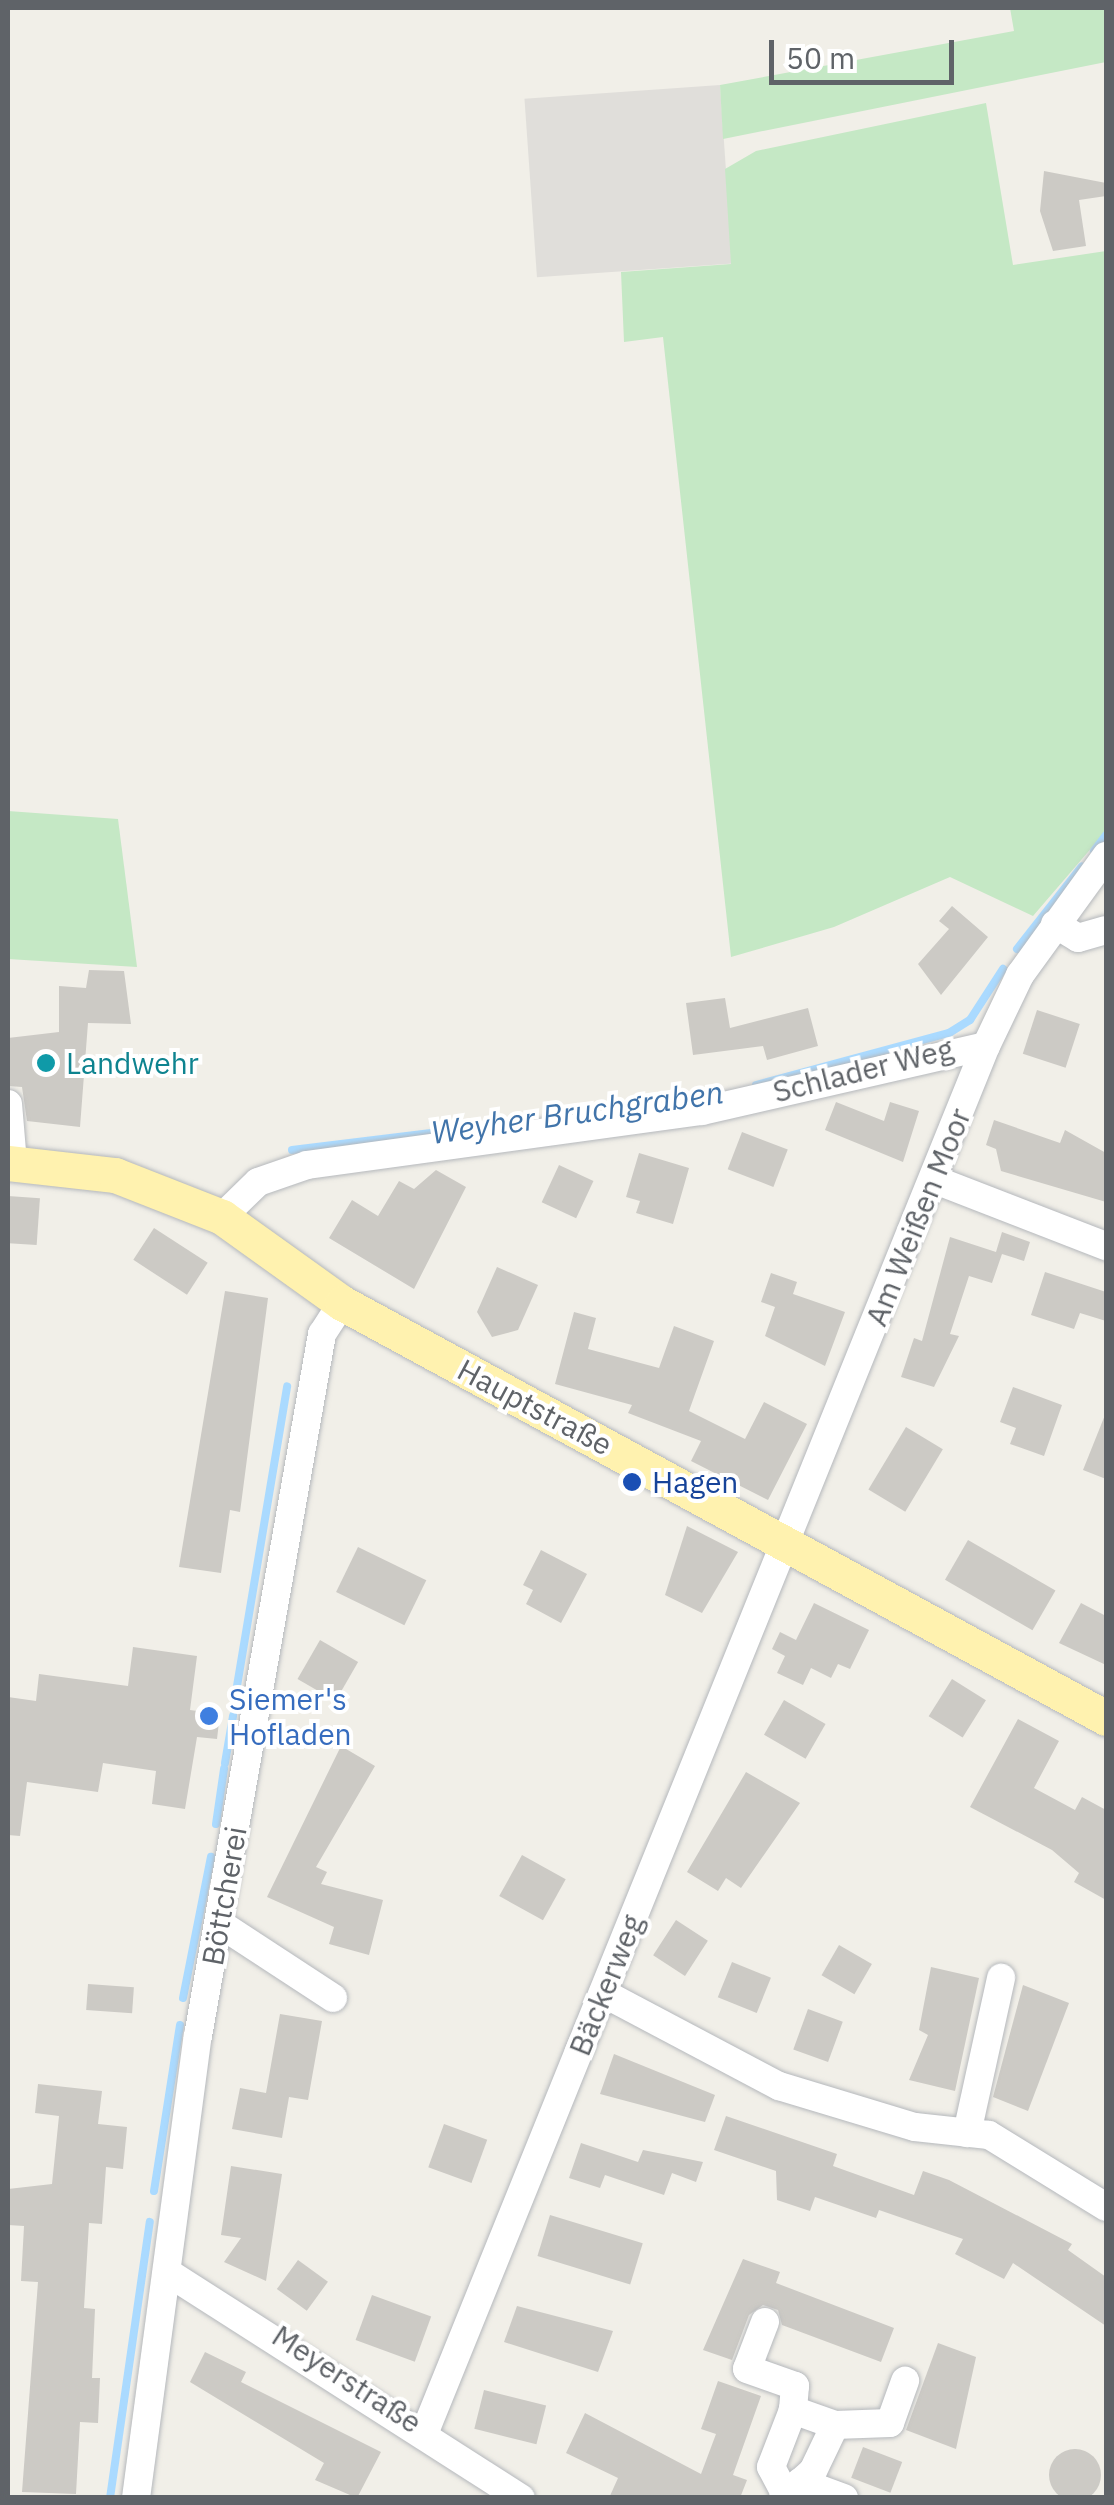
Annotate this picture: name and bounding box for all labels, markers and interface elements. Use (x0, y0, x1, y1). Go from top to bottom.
scale bar (774, 20, 959, 82)
text: 50 m (786, 38, 855, 77)
street label: Schlader Weg (769, 1030, 957, 1110)
place label: Landwehr (66, 1045, 199, 1081)
marker: Landwehr (35, 1052, 57, 1074)
water label: Weyher Bruchgraben (428, 1072, 726, 1152)
street label: Am Weißen Moor (858, 1103, 978, 1331)
street label: Hauptstraße (452, 1351, 618, 1463)
place label: Hagen (652, 1464, 738, 1500)
marker: Hagen (621, 1471, 643, 1493)
place label: Siemer's Hofladen (229, 1681, 352, 1752)
marker: Siemer's Hofladen (198, 1705, 220, 1727)
street label: Böttcherei (194, 1824, 254, 1968)
street label: Bäckerweg (561, 1909, 651, 2061)
street label: Meyerstraße (266, 2317, 428, 2441)

